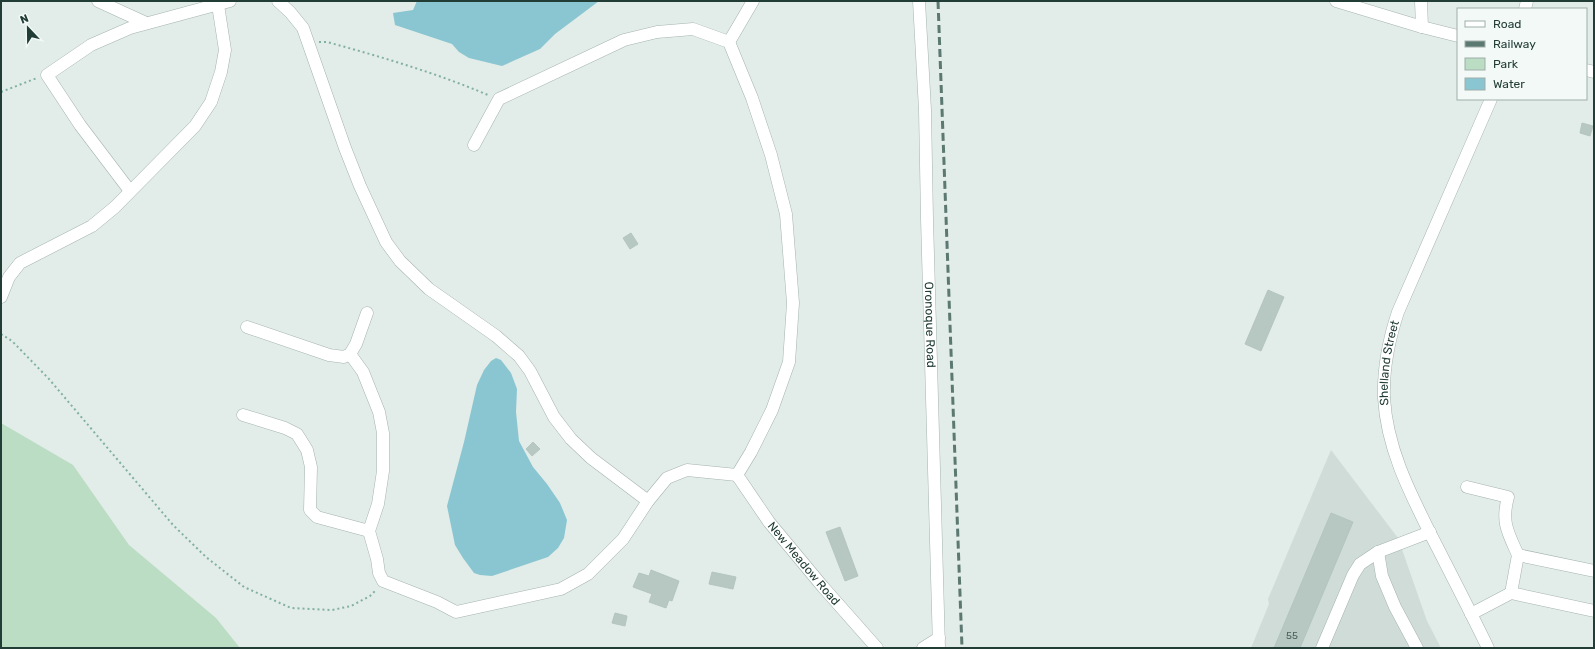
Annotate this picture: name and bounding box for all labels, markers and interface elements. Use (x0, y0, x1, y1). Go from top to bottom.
north arrow (8, 8, 48, 48)
legend (1457, 8, 1587, 100)
text: N (18, 12, 31, 27)
text: Road (1493, 17, 1521, 31)
text: Railway (1493, 37, 1536, 51)
text: Park (1493, 57, 1519, 71)
text: Water (1493, 77, 1525, 91)
street label: Oronoque Road (922, 282, 938, 368)
street label: Shelland Street (1377, 318, 1402, 406)
street label: New Meadow Road (765, 519, 843, 608)
house number: 55 (1286, 630, 1298, 642)

